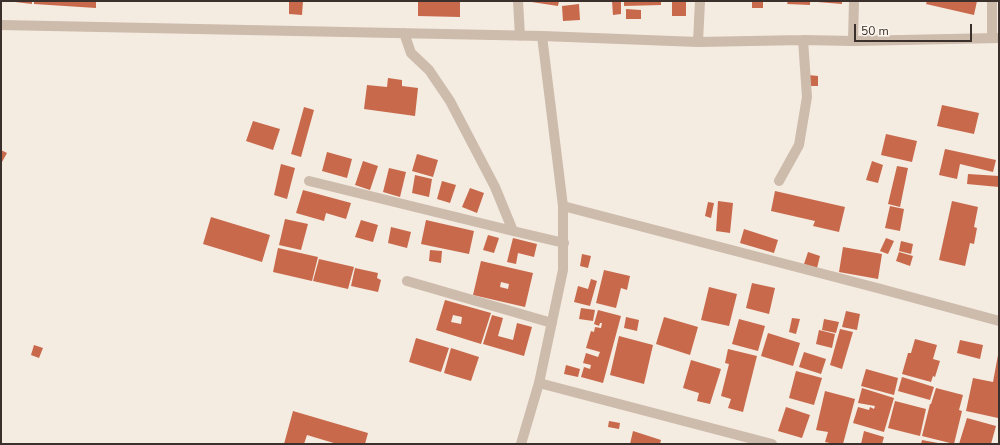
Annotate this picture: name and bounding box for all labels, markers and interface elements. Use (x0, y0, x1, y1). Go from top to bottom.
scale bar (856, 16, 974, 42)
text: 50 m (861, 23, 889, 39)

